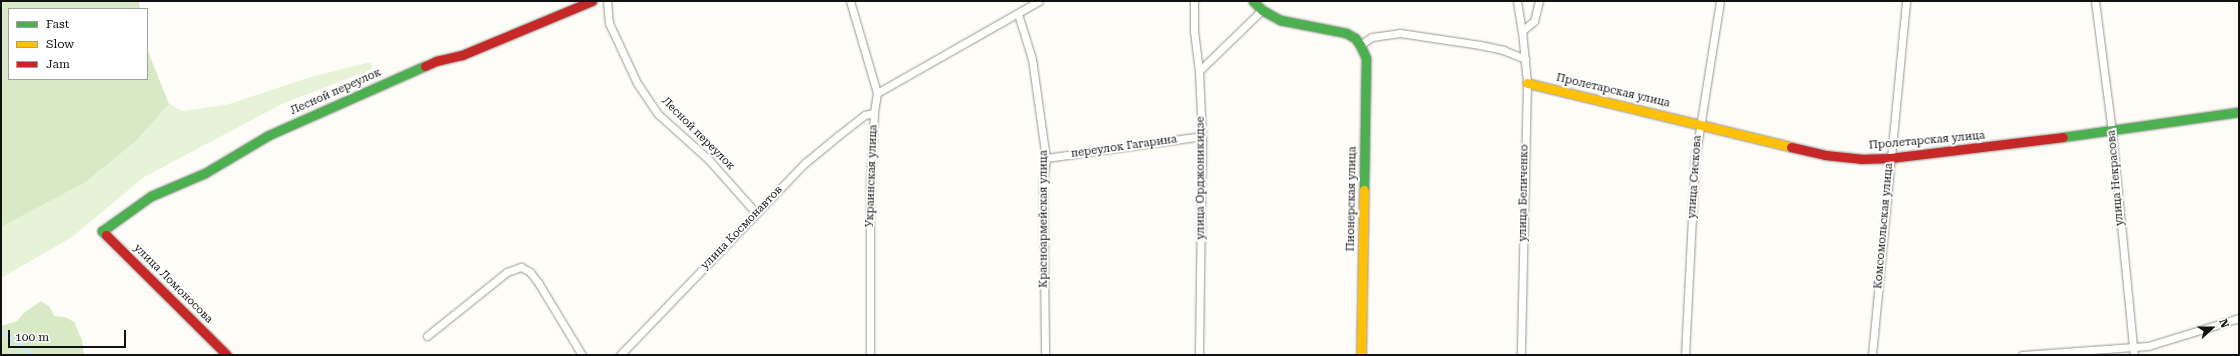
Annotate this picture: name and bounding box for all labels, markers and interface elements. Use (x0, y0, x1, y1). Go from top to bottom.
legend (8, 8, 148, 80)
text: Fast (46, 17, 69, 31)
text: Slow (46, 37, 74, 51)
text: Jam (46, 57, 70, 71)
street label: Лесной переулок (289, 66, 383, 118)
street label: Пролетарская улица (1555, 71, 1671, 111)
street label: Лесной переулок (659, 95, 737, 173)
street label: улица Орджоникидзе (1194, 116, 1208, 240)
street label: Украинская улица (864, 124, 880, 228)
street label: Пролетарская улица (1868, 129, 1986, 153)
street label: улица Некрасова (2105, 130, 2127, 226)
street label: переулок Гагарина (1070, 133, 1178, 161)
street label: улица Сискова (1686, 135, 1704, 219)
street label: улица Беличенко (1517, 144, 1531, 242)
street label: Пионерская улица (1344, 146, 1360, 252)
street label: Красноармейская улица (1037, 150, 1051, 288)
street label: Комсомольская улица (1872, 163, 1896, 289)
street label: улица Космонавтов (699, 183, 785, 273)
street label: улица Ломоносова (131, 242, 215, 326)
north arrow (2192, 308, 2232, 348)
text: N (2216, 317, 2231, 330)
scale bar (10, 322, 128, 348)
text: 100 m (15, 330, 49, 344)

